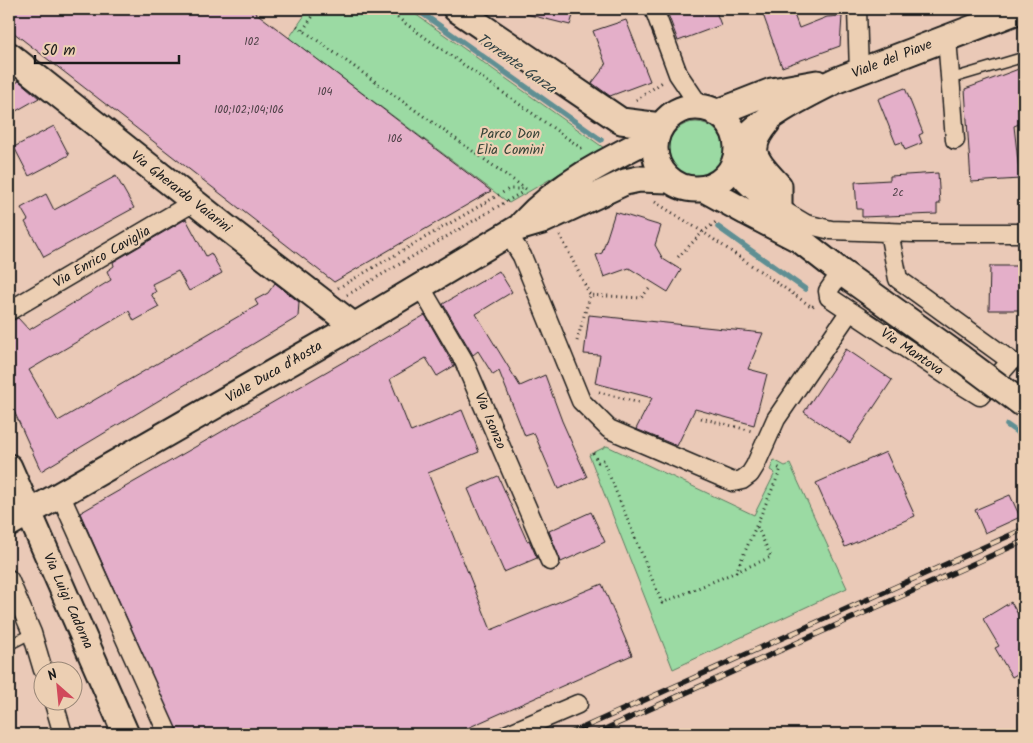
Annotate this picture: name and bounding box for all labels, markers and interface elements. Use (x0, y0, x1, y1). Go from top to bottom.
water label: Torrente Garza (471, 28, 562, 101)
scale bar (35, 32, 179, 64)
house number: 102 (244, 33, 260, 51)
street label: Viale del Piave (849, 33, 936, 84)
text: 50 m (42, 39, 76, 63)
house number: 104 (317, 83, 333, 101)
house number: 100;102;104;106 (214, 101, 284, 119)
park label: Parco Don Elia Comini (476, 123, 544, 161)
house number: 106 (387, 130, 403, 148)
street label: Via Gherardo Vaiarini (126, 146, 237, 239)
house number: 2c (892, 184, 904, 202)
street label: Via Enrico Caviglia (49, 220, 155, 294)
street label: Via Mantova (876, 323, 948, 381)
street label: Viale Duca d'Aosta (221, 335, 327, 409)
street label: Via Isonzo (468, 389, 512, 453)
street label: Via Luigi Cadorna (37, 549, 99, 653)
north arrow (32, 660, 82, 710)
text: N (44, 663, 62, 687)

